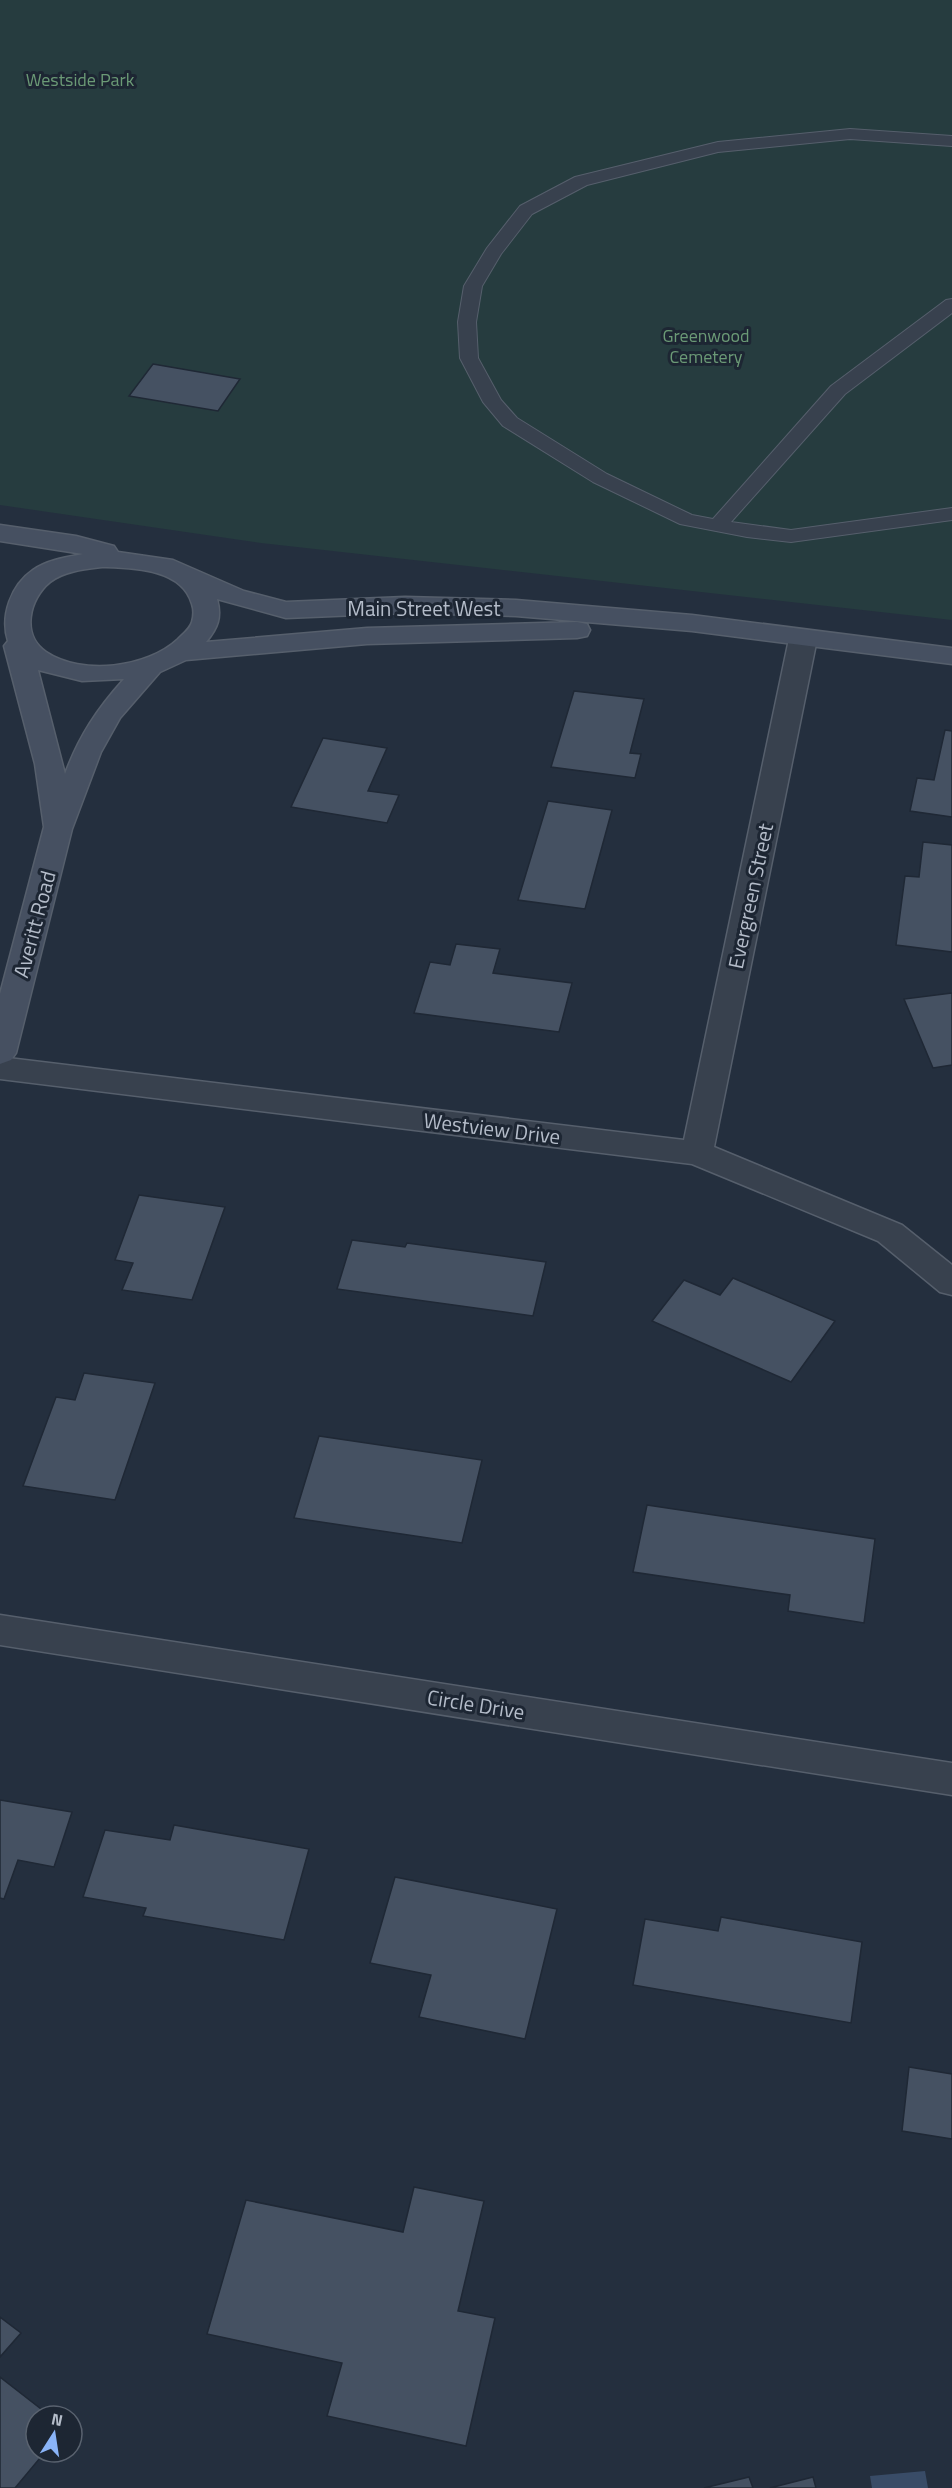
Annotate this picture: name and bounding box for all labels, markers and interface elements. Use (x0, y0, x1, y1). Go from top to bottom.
park label: Westside Park (26, 66, 135, 93)
park label: Greenwood Cemetery (662, 322, 750, 370)
street label: Main Street West (347, 592, 501, 624)
street label: Evergreen Street (719, 820, 781, 972)
street label: Averitt Road (4, 867, 64, 981)
street label: Westview Drive (422, 1104, 562, 1152)
street label: Circle Drive (425, 1681, 527, 1727)
north arrow (24, 2404, 84, 2464)
text: N (49, 2406, 65, 2432)

